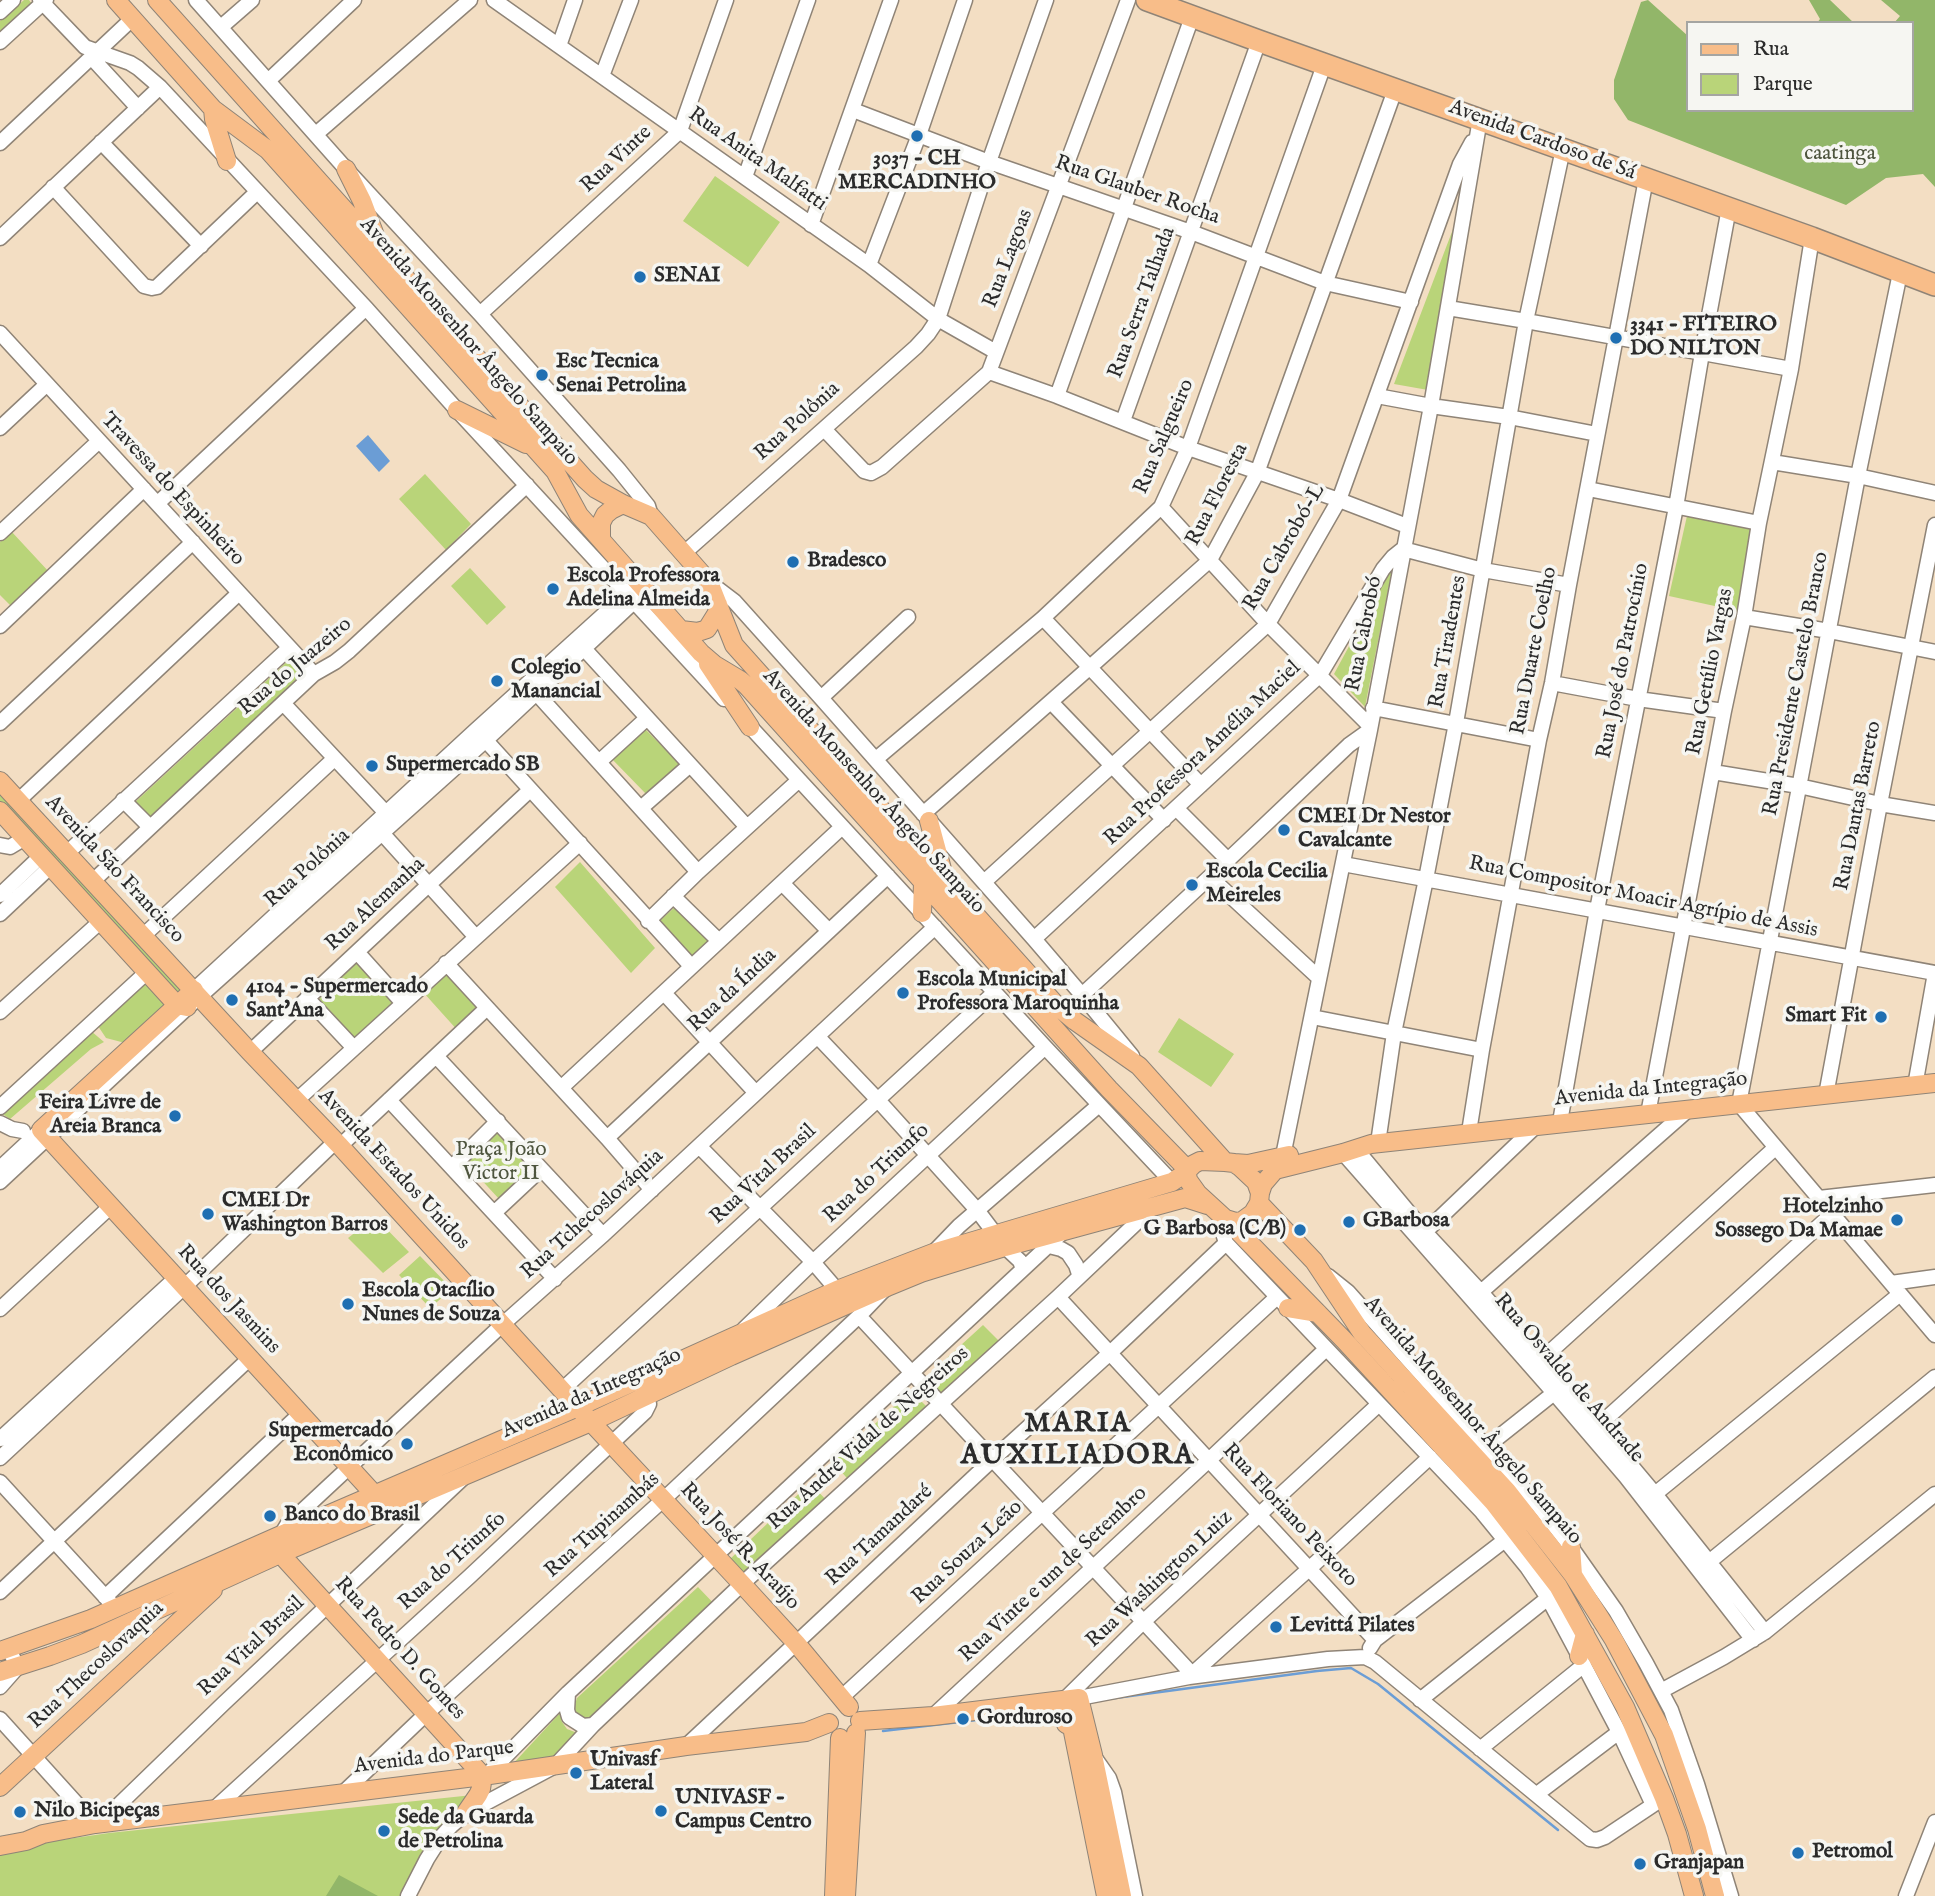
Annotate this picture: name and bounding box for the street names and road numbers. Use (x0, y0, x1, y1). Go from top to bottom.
street label: Avenida Cardoso de Sá (1445, 95, 1639, 187)
street label: Rua Anita Malfatti (683, 103, 831, 217)
street label: Rua Vinte (576, 121, 658, 199)
street label: Rua Glauber Rocha (1051, 151, 1223, 231)
street label: Rua Lagoas (979, 206, 1039, 312)
street label: Avenida Monsenhor Ângelo Sampaio (353, 213, 583, 471)
street label: Rua Serra Talhada (1104, 224, 1182, 382)
street label: Rua Salgueiro (1129, 376, 1201, 498)
street label: Rua Polônia (750, 377, 846, 467)
street label: Travessa do Espinheiro (95, 408, 249, 572)
street label: Rua Floresta (1181, 440, 1255, 550)
street label: Rua Cabrobó-L (1239, 480, 1331, 616)
street label: Rua Presidente Castelo Branco (1759, 550, 1835, 818)
street label: Rua José do Patrocínio (1593, 561, 1655, 761)
street label: Rua Duarte Coelho (1506, 565, 1564, 737)
street label: Rua Cabrobó (1341, 574, 1389, 694)
street label: Rua Tiradentes (1425, 574, 1473, 710)
street label: Rua Getúlio Vargas (1683, 587, 1739, 757)
street label: Rua do Juazeiro (234, 613, 358, 721)
street label: Rua Professora Amélia Maciel (1099, 656, 1307, 852)
street label: Avenida Monsenhor Ângelo Sampaio (756, 665, 990, 919)
street label: Rua Dantas Barreto (1830, 719, 1888, 893)
street label: Avenida São Francisco (39, 791, 189, 949)
street label: Rua Polônia (260, 824, 356, 914)
street label: Rua Compositor Moacir Agrípio de Assis (1466, 852, 1820, 944)
street label: Rua Alemanha (321, 853, 431, 957)
street label: Rua da Índia (684, 944, 782, 1038)
street label: Avenida da Integração (1553, 1067, 1749, 1113)
street label: Avenida Estados Unidos (312, 1084, 474, 1256)
street label: Rua Vital Brasil (706, 1119, 822, 1231)
street label: Rua do Triunfo (819, 1119, 935, 1229)
street label: Rua Tchecoslováquia (517, 1145, 669, 1285)
street label: Rua dos Jasmins (171, 1240, 285, 1360)
street label: Rua Osvaldo de Andrade (1488, 1289, 1648, 1469)
street label: Avenida Monsenhor Ângelo Sampaio (1357, 1292, 1587, 1550)
street label: Rua André Vidal de Negreiros (763, 1342, 975, 1536)
street label: Avenida da Integração (498, 1343, 686, 1445)
street label: Rua Floriano Peixoto (1216, 1439, 1362, 1593)
street label: Rua Tupinambás (540, 1468, 666, 1584)
street label: Rua José R. Araújo (674, 1478, 804, 1616)
street label: Rua Tamandaré (821, 1480, 939, 1592)
street label: Rua Vinte e um de Setembro (955, 1481, 1153, 1669)
street label: Rua Souza Leão (908, 1495, 1028, 1611)
street label: Rua Washington Luiz (1082, 1506, 1238, 1654)
street label: Rua do Triunfo (394, 1507, 512, 1617)
street label: Rua Pedro D. Gomes (328, 1572, 470, 1726)
street label: Rua Vital Brasil (194, 1591, 310, 1703)
street label: Rua Thecoslovaquia (24, 1597, 170, 1735)
street label: Avenida do Parque (353, 1736, 515, 1780)

